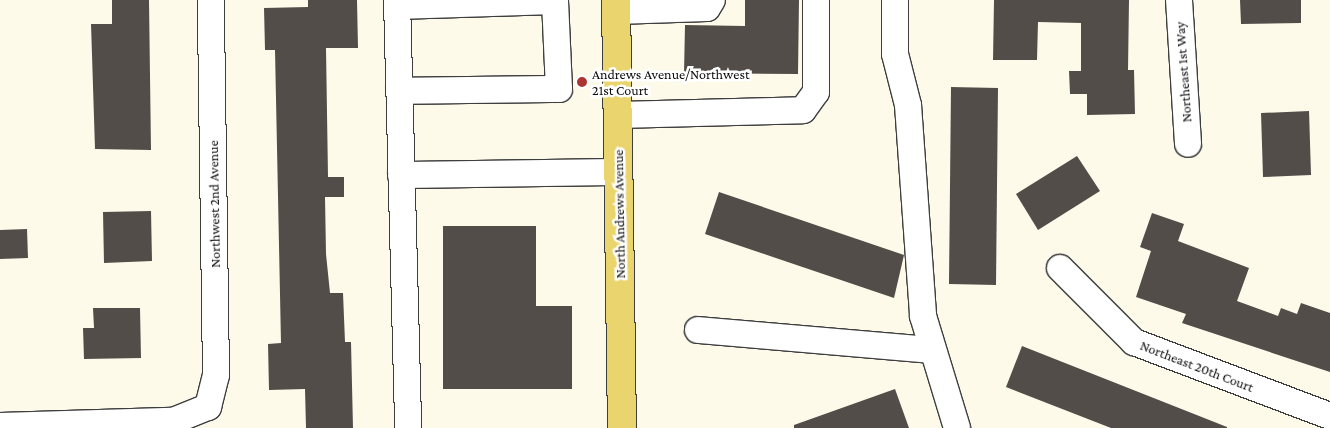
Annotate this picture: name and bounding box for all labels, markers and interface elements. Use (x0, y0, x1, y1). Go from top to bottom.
street label: Northeast 1st Way (1171, 21, 1195, 123)
place label: Andrews Avenue/Northwest 21st Court (592, 66, 750, 98)
marker: Andrews Avenue/Northwest 21st Court (576, 76, 588, 88)
street label: Northwest 2nd Avenue (204, 140, 224, 268)
street label: North Andrews Avenue (609, 149, 629, 279)
street label: Northeast 20th Court (1138, 337, 1256, 395)

